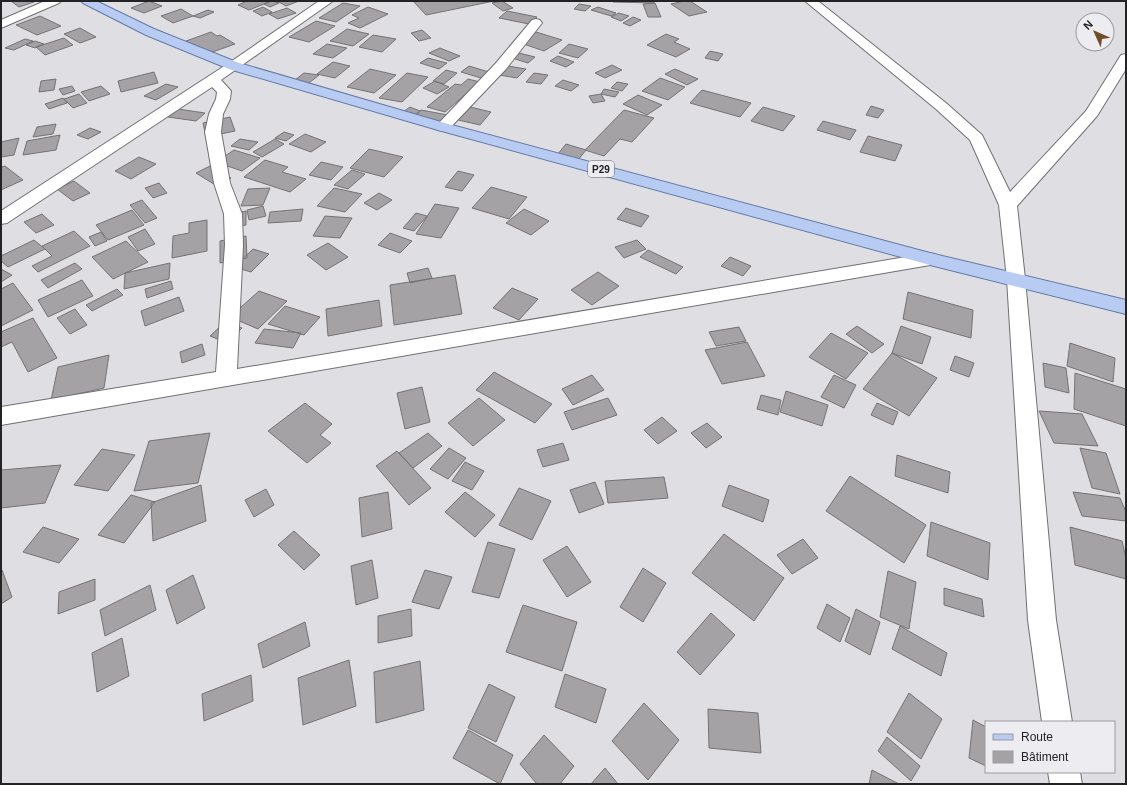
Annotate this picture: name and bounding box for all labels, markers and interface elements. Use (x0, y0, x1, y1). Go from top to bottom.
north arrow (1075, 12, 1115, 52)
text: N (1081, 18, 1095, 32)
road number: P29 (588, 161, 614, 177)
legend (985, 721, 1115, 773)
text: Route (1021, 730, 1053, 744)
text: Bâtiment (1021, 750, 1069, 764)

